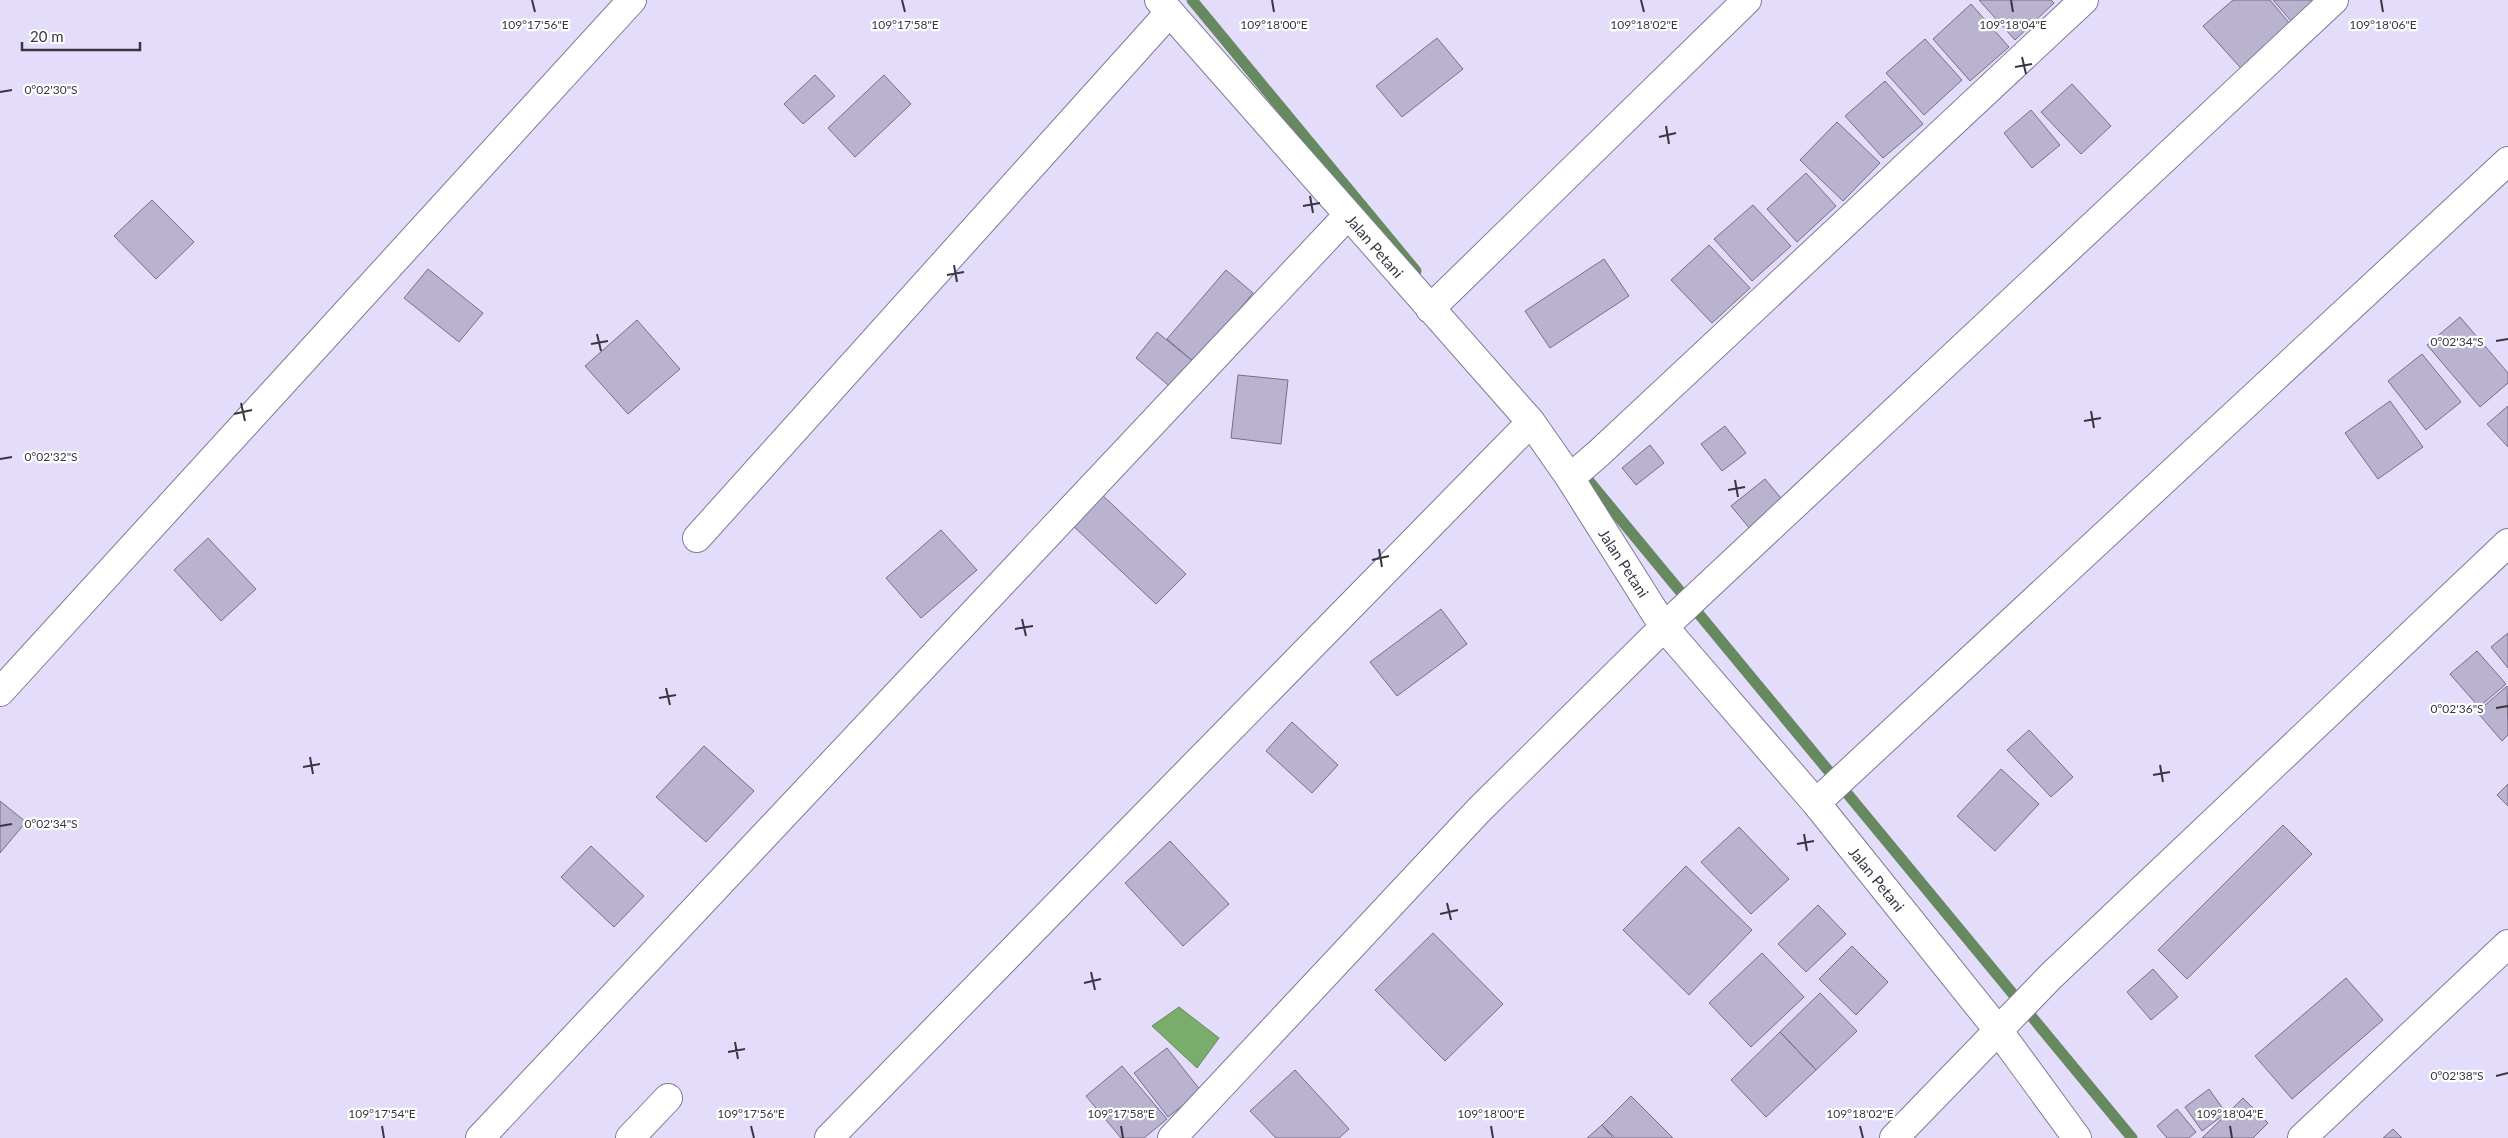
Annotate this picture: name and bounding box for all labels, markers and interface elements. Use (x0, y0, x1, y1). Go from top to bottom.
text: 109°17'56"E (501, 17, 569, 32)
text: 109°17'58"E (871, 17, 939, 32)
text: 109°18'00"E (1240, 17, 1308, 32)
text: 109°18'02"E (1610, 17, 1678, 32)
text: 109°18'04"E (1979, 17, 2047, 32)
text: 109°18'06"E (2349, 17, 2417, 32)
scale bar (22, 20, 140, 52)
text: 20 m (30, 27, 64, 45)
text: 0°02'30"S (24, 82, 78, 97)
street label: Jalan Petani (1343, 211, 1407, 281)
text: 0°02'34"S (2430, 334, 2484, 349)
text: 0°02'32"S (24, 449, 78, 464)
street label: Jalan Petani (1595, 525, 1653, 601)
text: 0°02'36"S (2430, 701, 2484, 716)
text: 0°02'34"S (24, 816, 78, 831)
street label: Jalan Petani (1845, 843, 1909, 915)
text: 0°02'38"S (2430, 1068, 2484, 1083)
text: 109°17'54"E (348, 1106, 416, 1121)
text: 109°17'56"E (717, 1106, 785, 1121)
text: 109°17'58"E (1087, 1106, 1155, 1121)
text: 109°18'00"E (1457, 1106, 1525, 1121)
text: 109°18'02"E (1826, 1106, 1894, 1121)
text: 109°18'04"E (2196, 1106, 2264, 1121)

